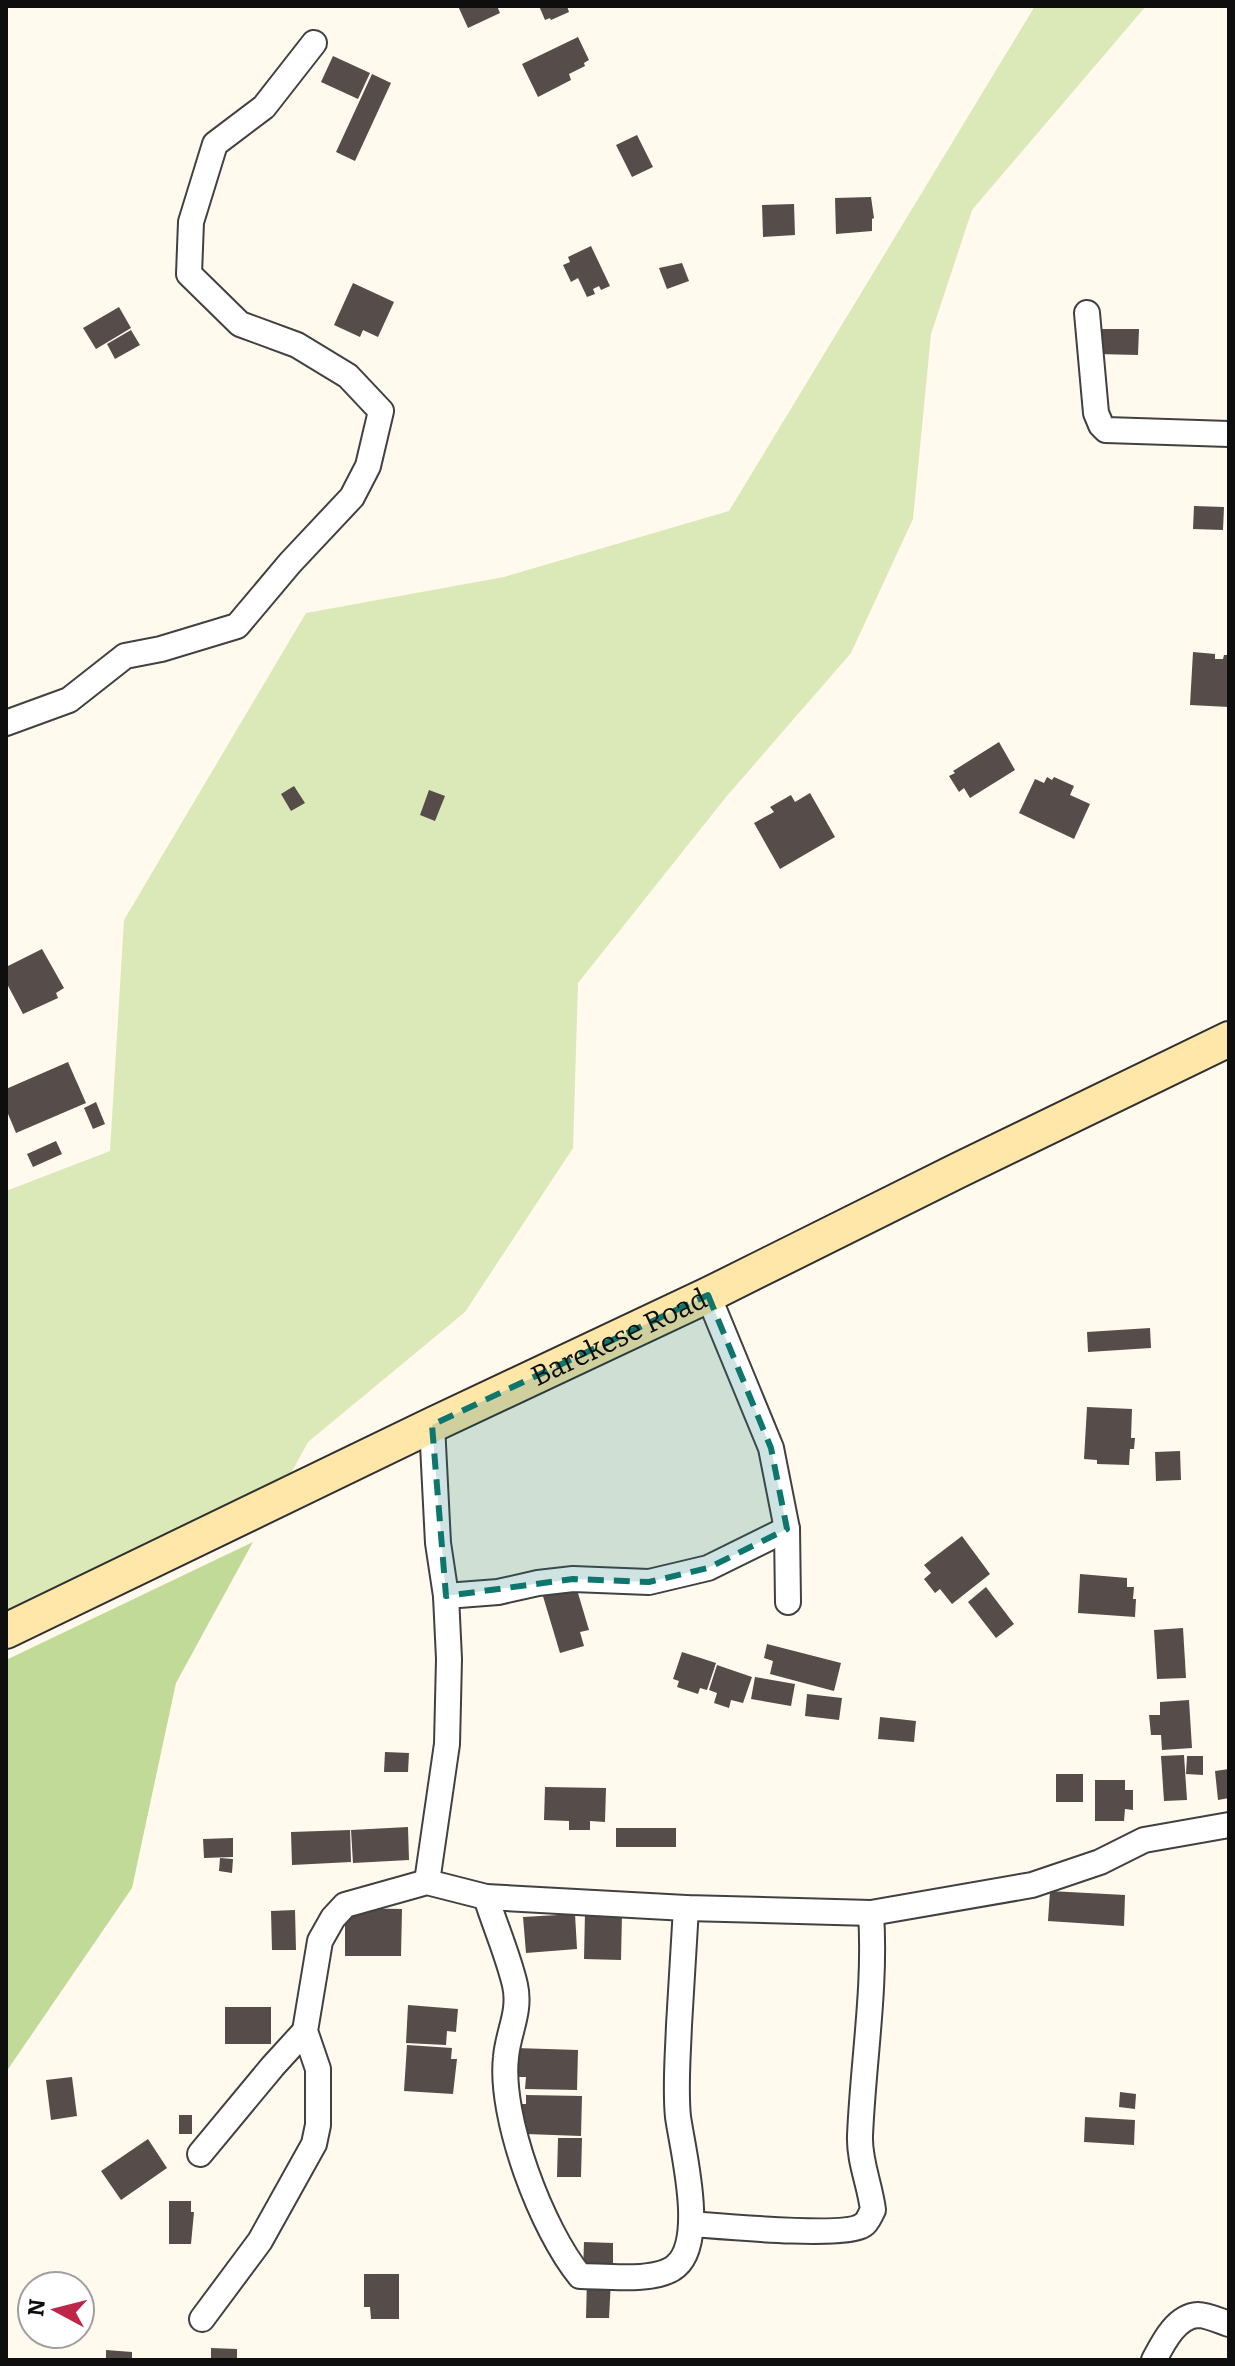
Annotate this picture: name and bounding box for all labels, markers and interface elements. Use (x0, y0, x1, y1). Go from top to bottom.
street label: Barekese Road (526, 1282, 712, 1393)
north arrow (16, 2270, 96, 2350)
text: N (22, 2298, 51, 2318)

